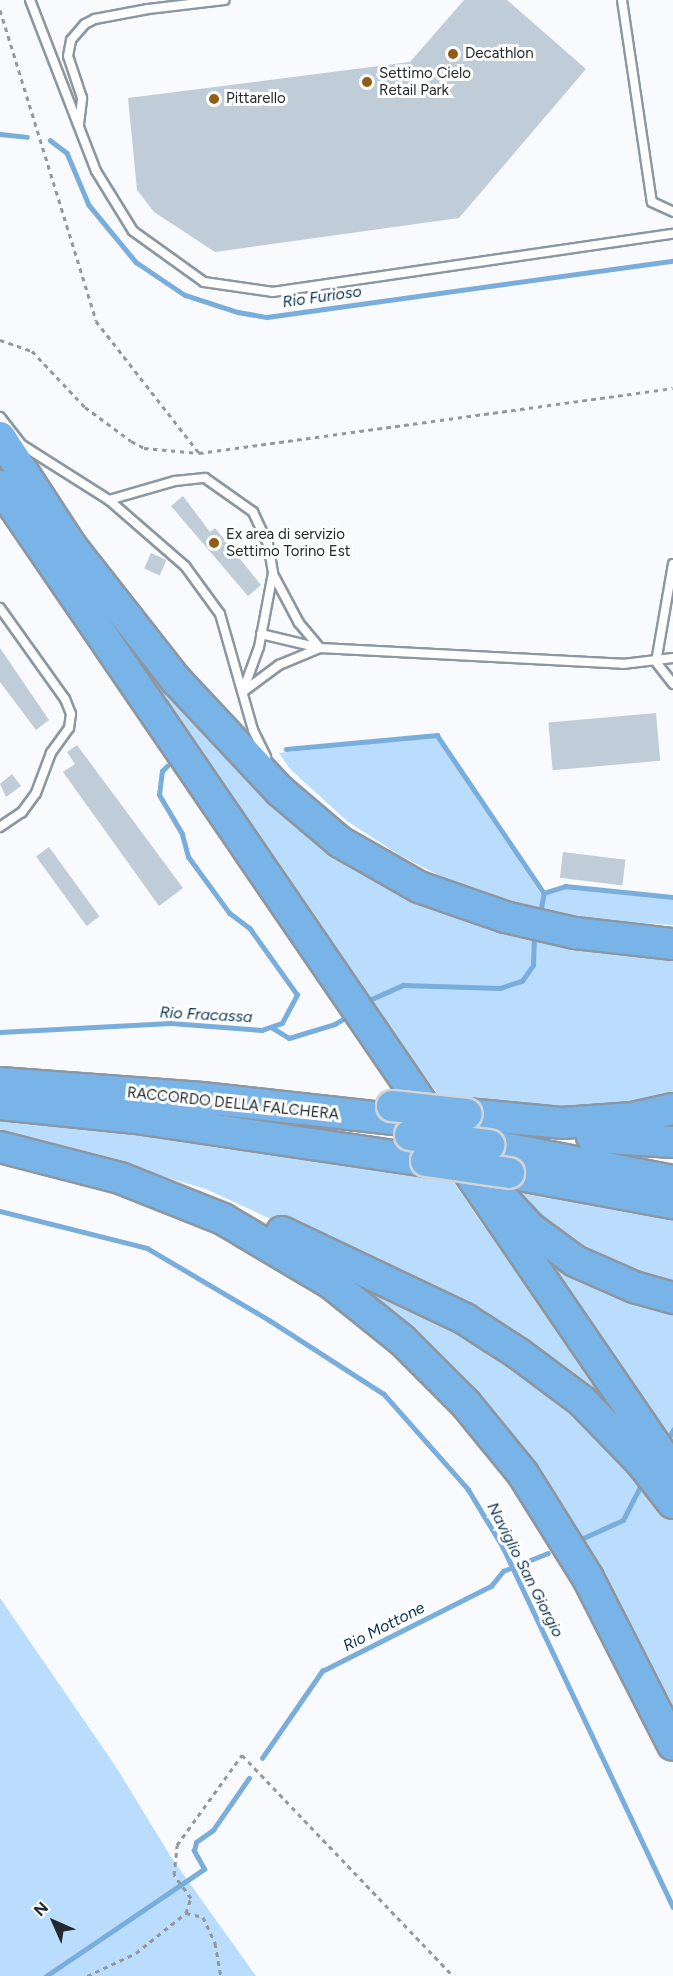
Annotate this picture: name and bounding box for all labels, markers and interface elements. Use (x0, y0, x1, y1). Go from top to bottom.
place label: Decathlon (465, 45, 534, 63)
marker: Decathlon (446, 47, 460, 61)
place label: Settimo Cielo Retail Park (379, 64, 471, 99)
marker: Settimo Cielo Retail Park (360, 75, 374, 89)
place label: Pittarello (226, 90, 286, 108)
marker: Pittarello (207, 92, 221, 106)
water label: Rio Furioso (281, 282, 363, 312)
place label: Ex area di servizio Settimo Torino Est (226, 525, 350, 560)
marker: Ex area di servizio Settimo Torino Est (207, 536, 221, 550)
water label: Rio Fracassa (159, 1003, 253, 1027)
street label: RACCORDO DELLA FALCHERA (126, 1084, 340, 1124)
water label: Naviglio San Giorgio (483, 1499, 567, 1641)
water label: Rio Mottone (340, 1598, 428, 1656)
north arrow (24, 1892, 84, 1952)
text: N (30, 1898, 52, 1920)

